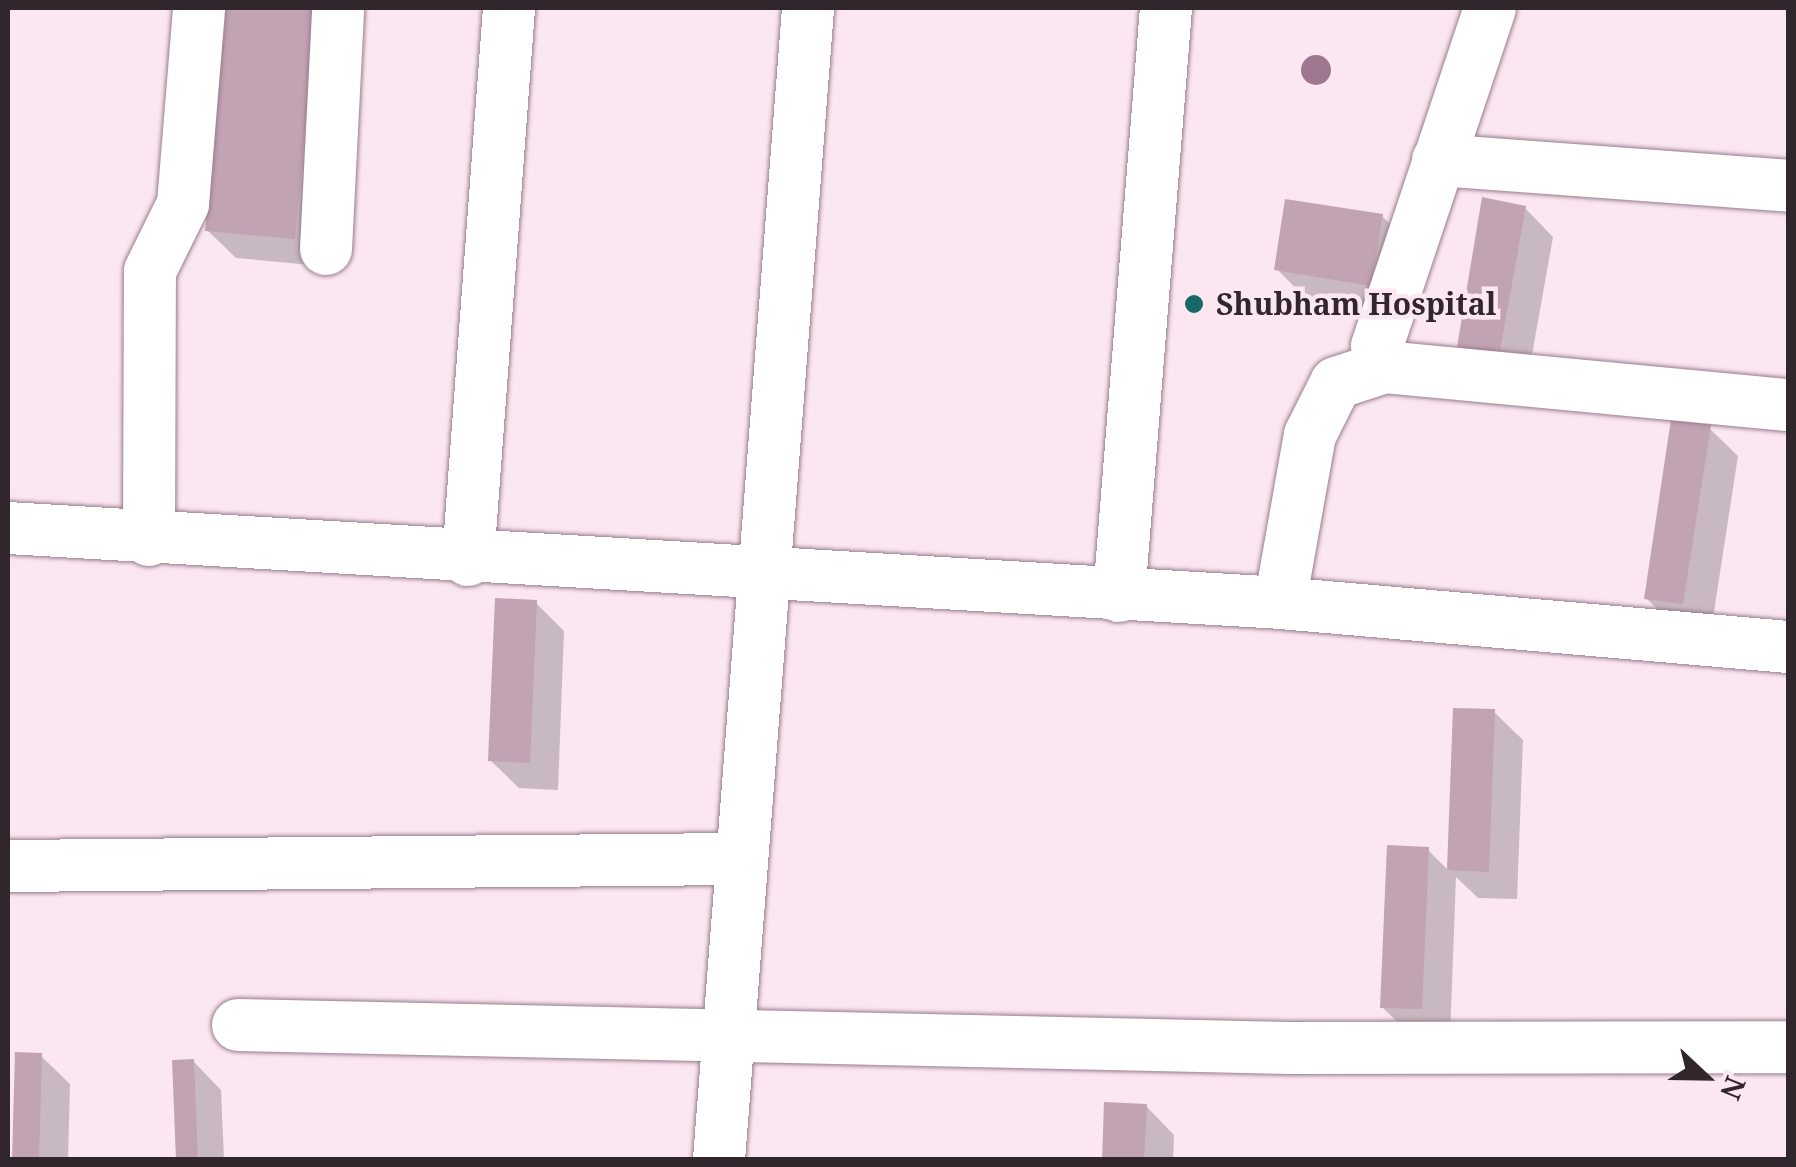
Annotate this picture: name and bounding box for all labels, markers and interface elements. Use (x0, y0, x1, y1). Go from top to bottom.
place label: Shubham Hospital (1216, 286, 1496, 322)
marker: Shubham Hospital (1181, 291, 1207, 317)
north arrow (1656, 1027, 1756, 1127)
text: N (1712, 1071, 1756, 1106)

